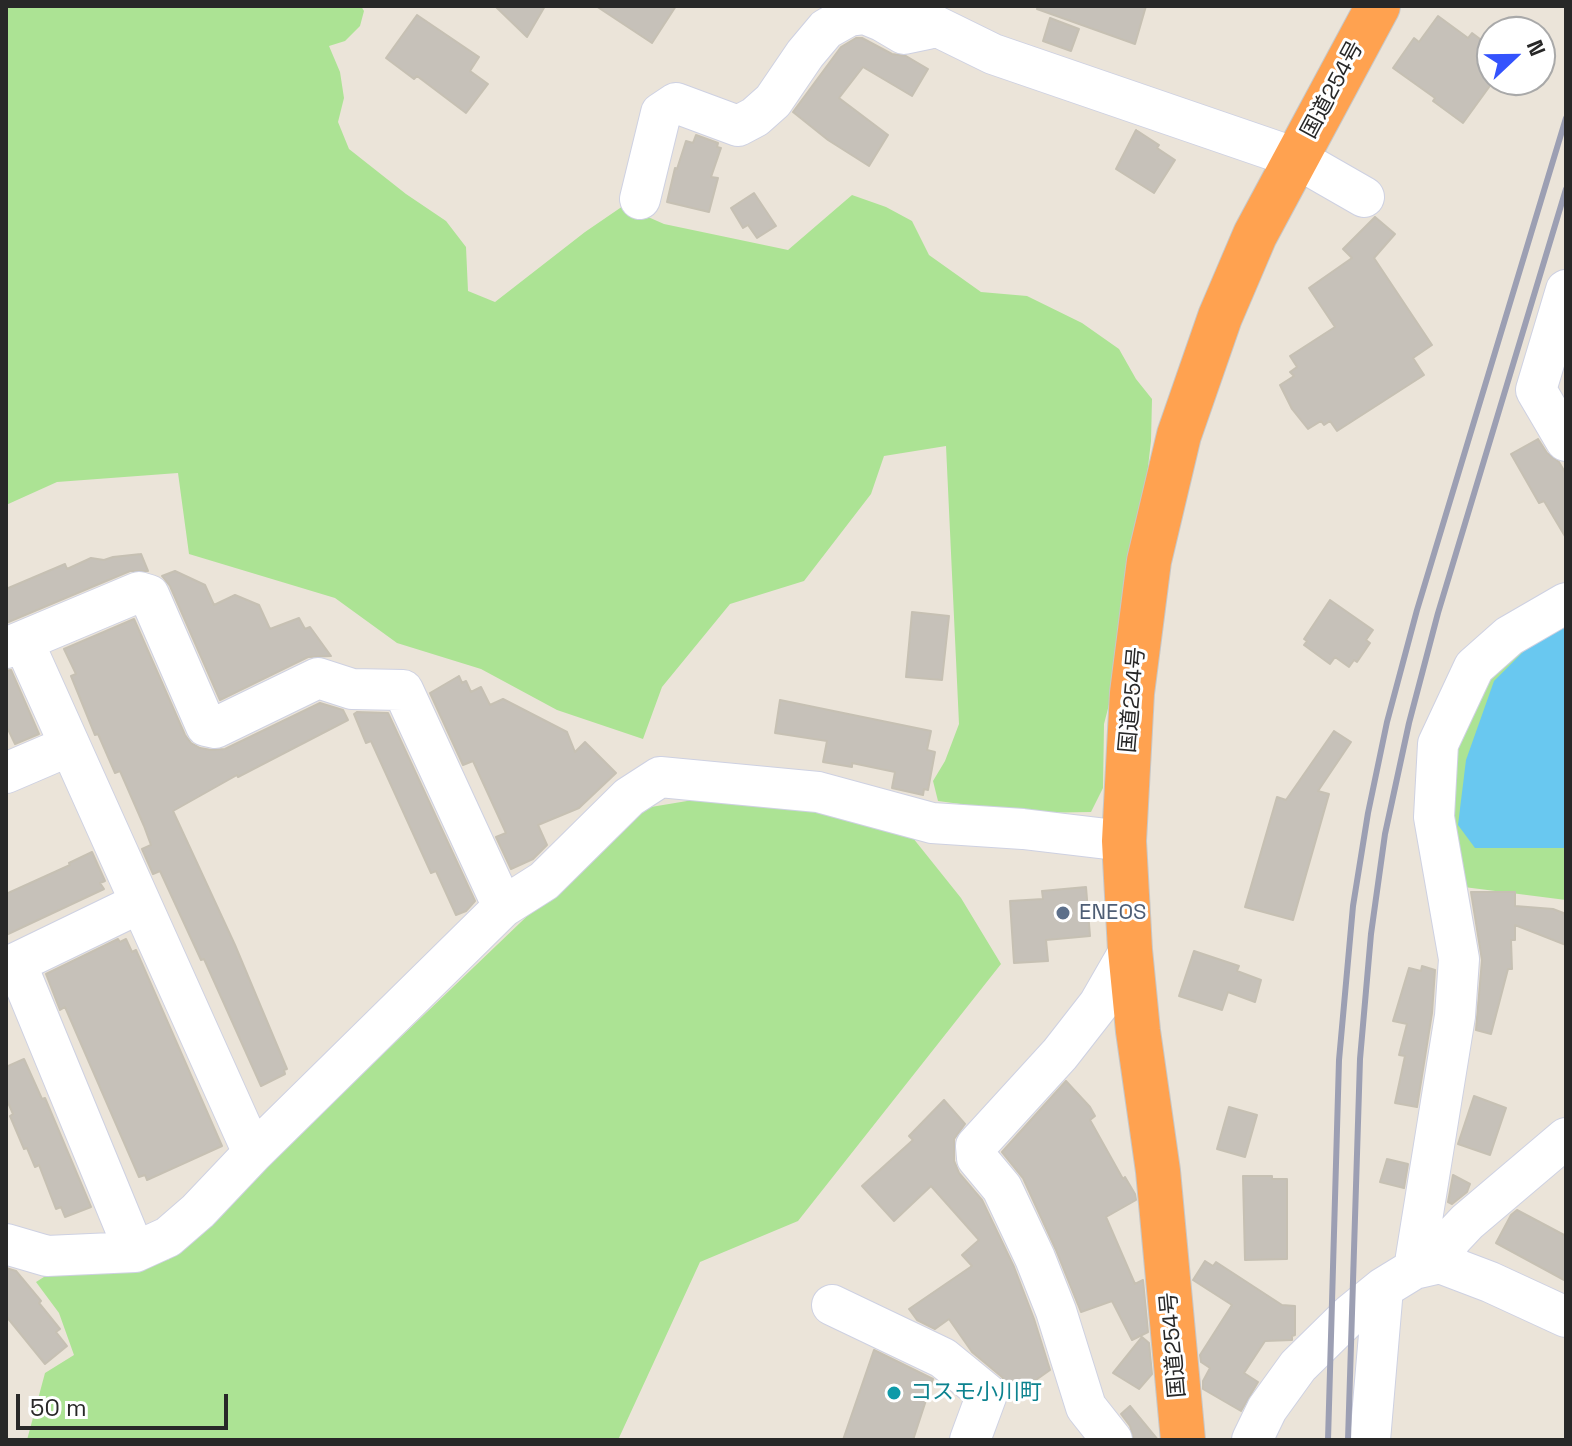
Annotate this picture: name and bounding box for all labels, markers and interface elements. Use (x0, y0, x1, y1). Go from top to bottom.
north arrow (1476, 16, 1556, 96)
text: N (1521, 36, 1552, 60)
street label: 国道254号 (1296, 37, 1370, 143)
street label: 国道254号 (1115, 646, 1151, 754)
place label: ENEOS (1079, 900, 1147, 926)
marker: ENEOS (1054, 904, 1072, 922)
street label: 国道254号 (1156, 1291, 1192, 1399)
scale bar (20, 1378, 232, 1428)
place label: コスモ小川町 (910, 1380, 1042, 1406)
marker: コスモ小川町 (885, 1384, 903, 1402)
text: 50 m (30, 1392, 87, 1423)

